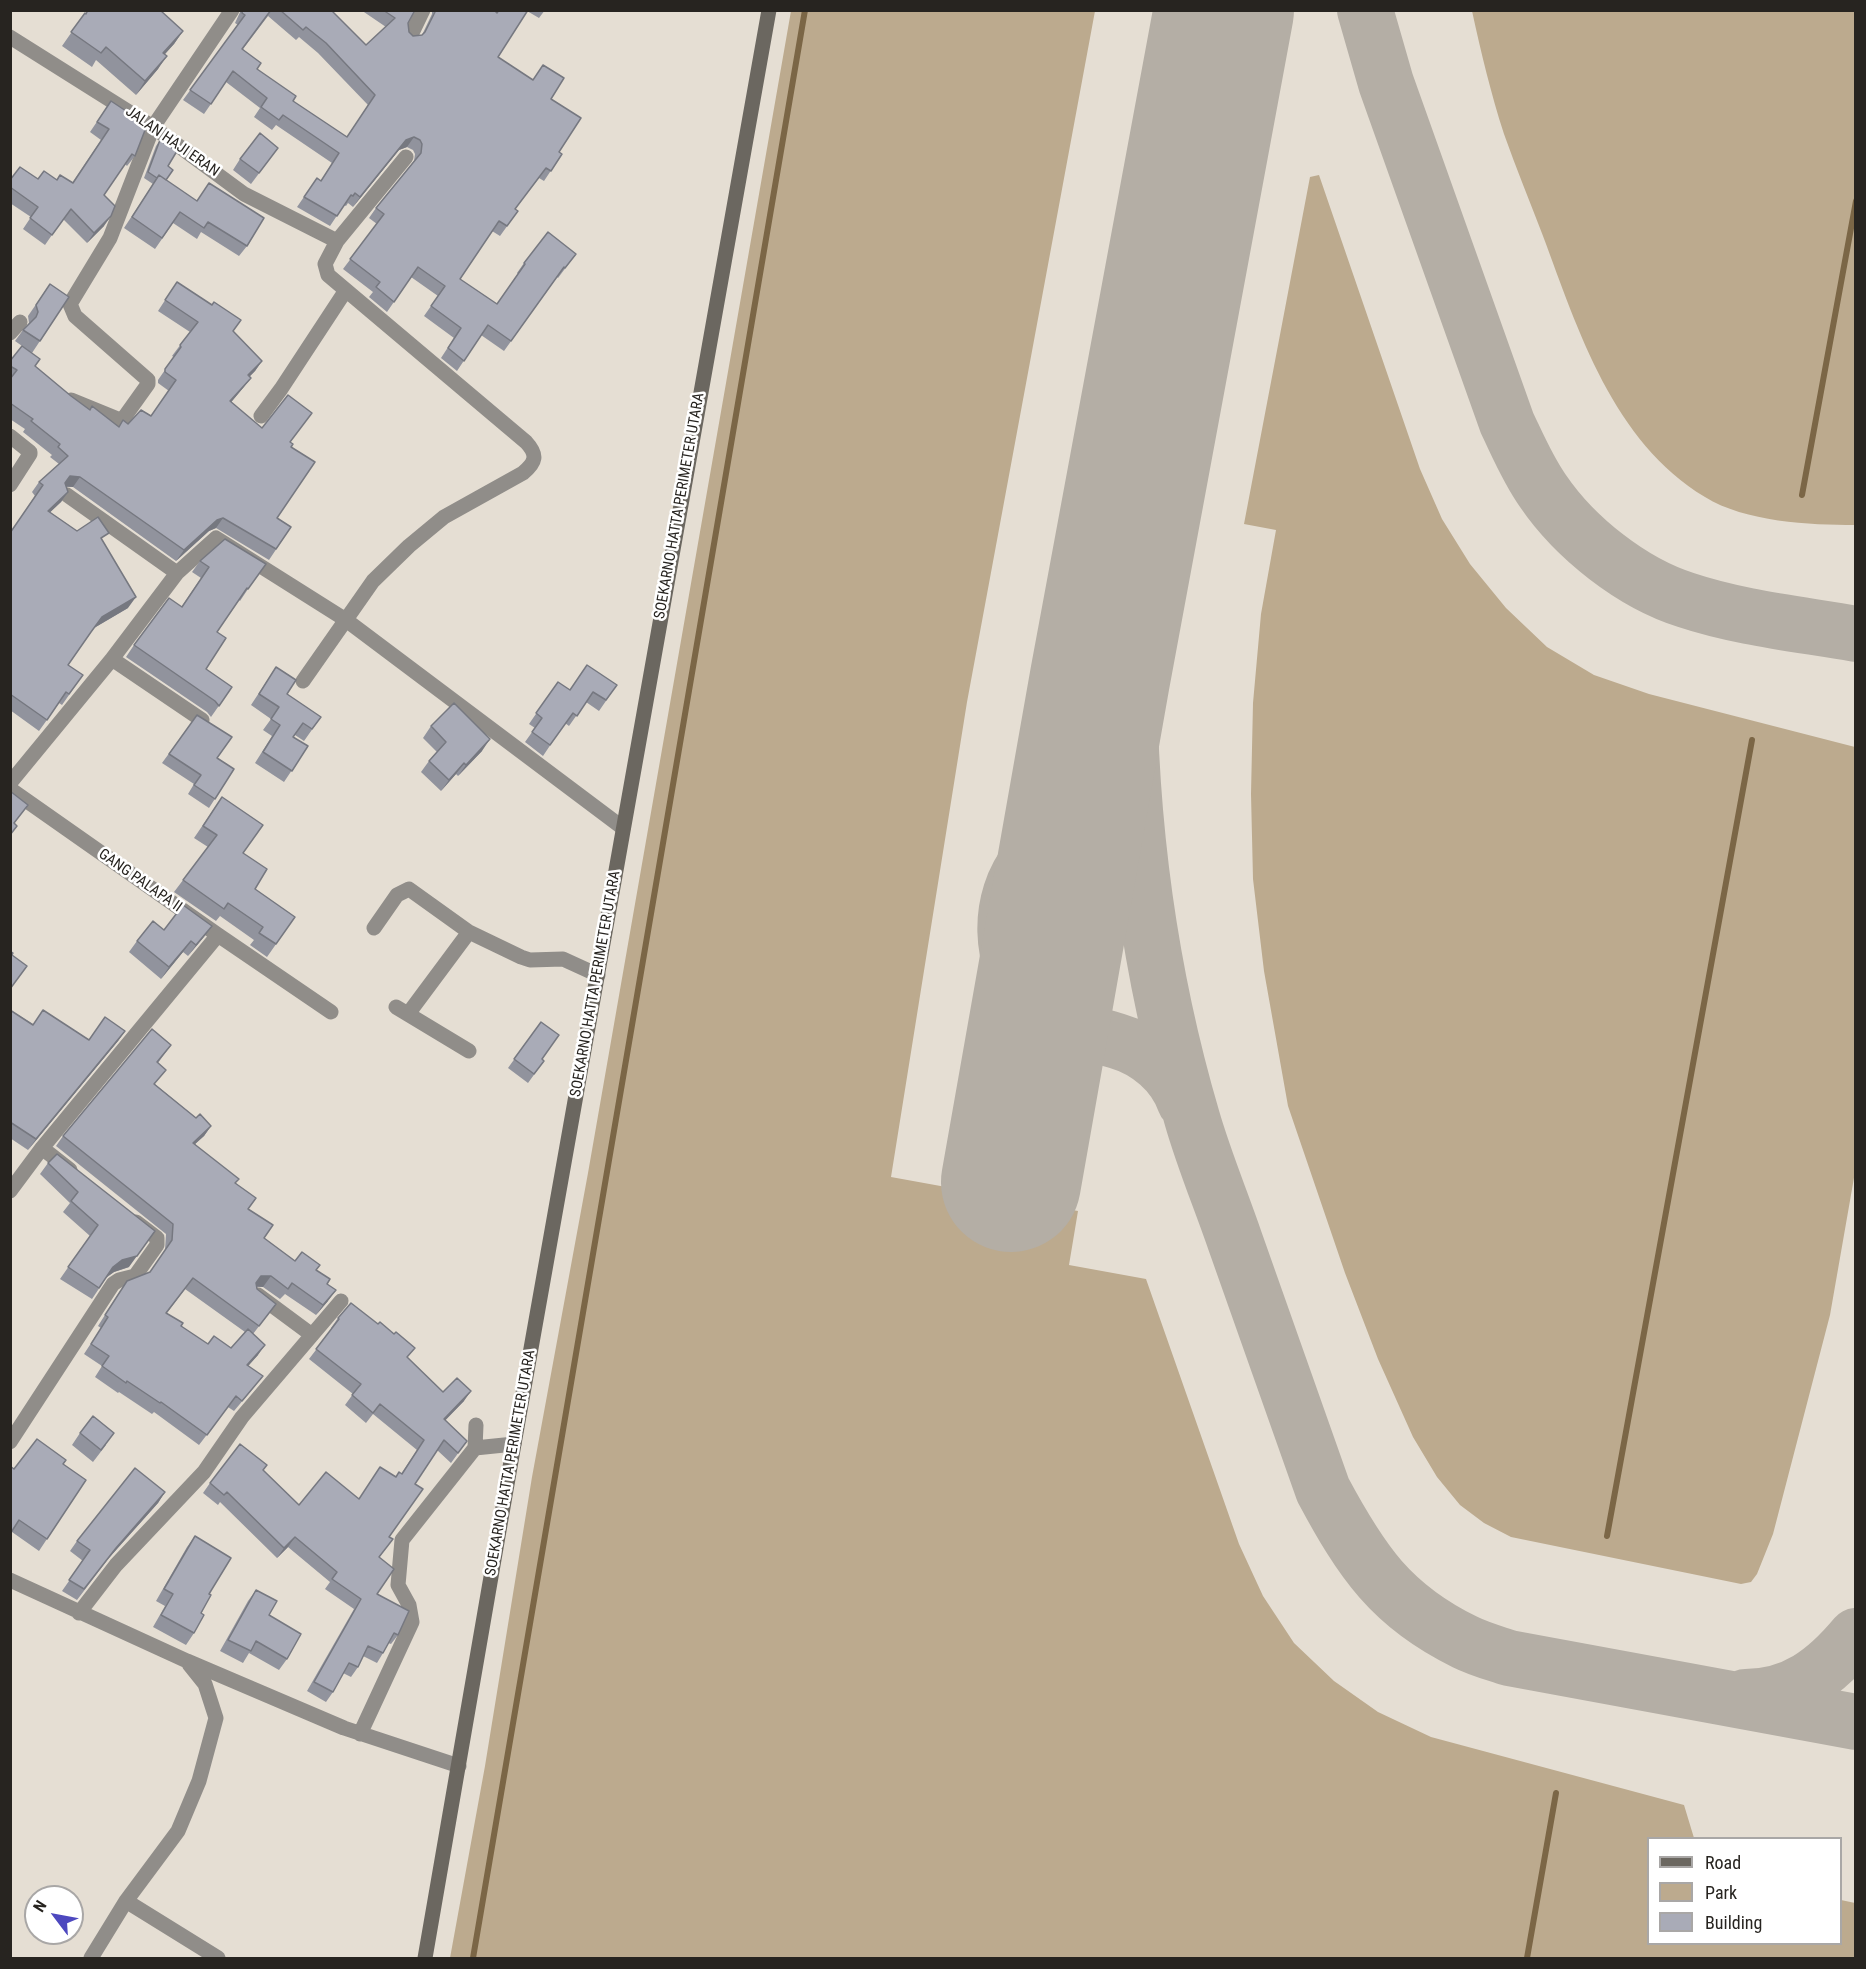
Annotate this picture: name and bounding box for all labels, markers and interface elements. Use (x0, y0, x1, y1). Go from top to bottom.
street label: JALAN HAJI ERAN (122, 103, 222, 181)
street label: SOEKARNO HATTA PERIMETER UTARA (651, 392, 709, 620)
street label: GANG PALAPA II (95, 846, 185, 916)
street label: SOEKARNO HATTA PERIMETER UTARA (567, 870, 625, 1098)
street label: SOEKARNO HATTA PERIMETER UTARA (482, 1349, 540, 1577)
legend (1647, 1837, 1842, 1945)
text: Road (1705, 1852, 1741, 1873)
text: Park (1705, 1882, 1737, 1903)
north arrow (24, 1885, 84, 1945)
text: N (29, 1897, 51, 1915)
text: Building (1705, 1912, 1762, 1933)

